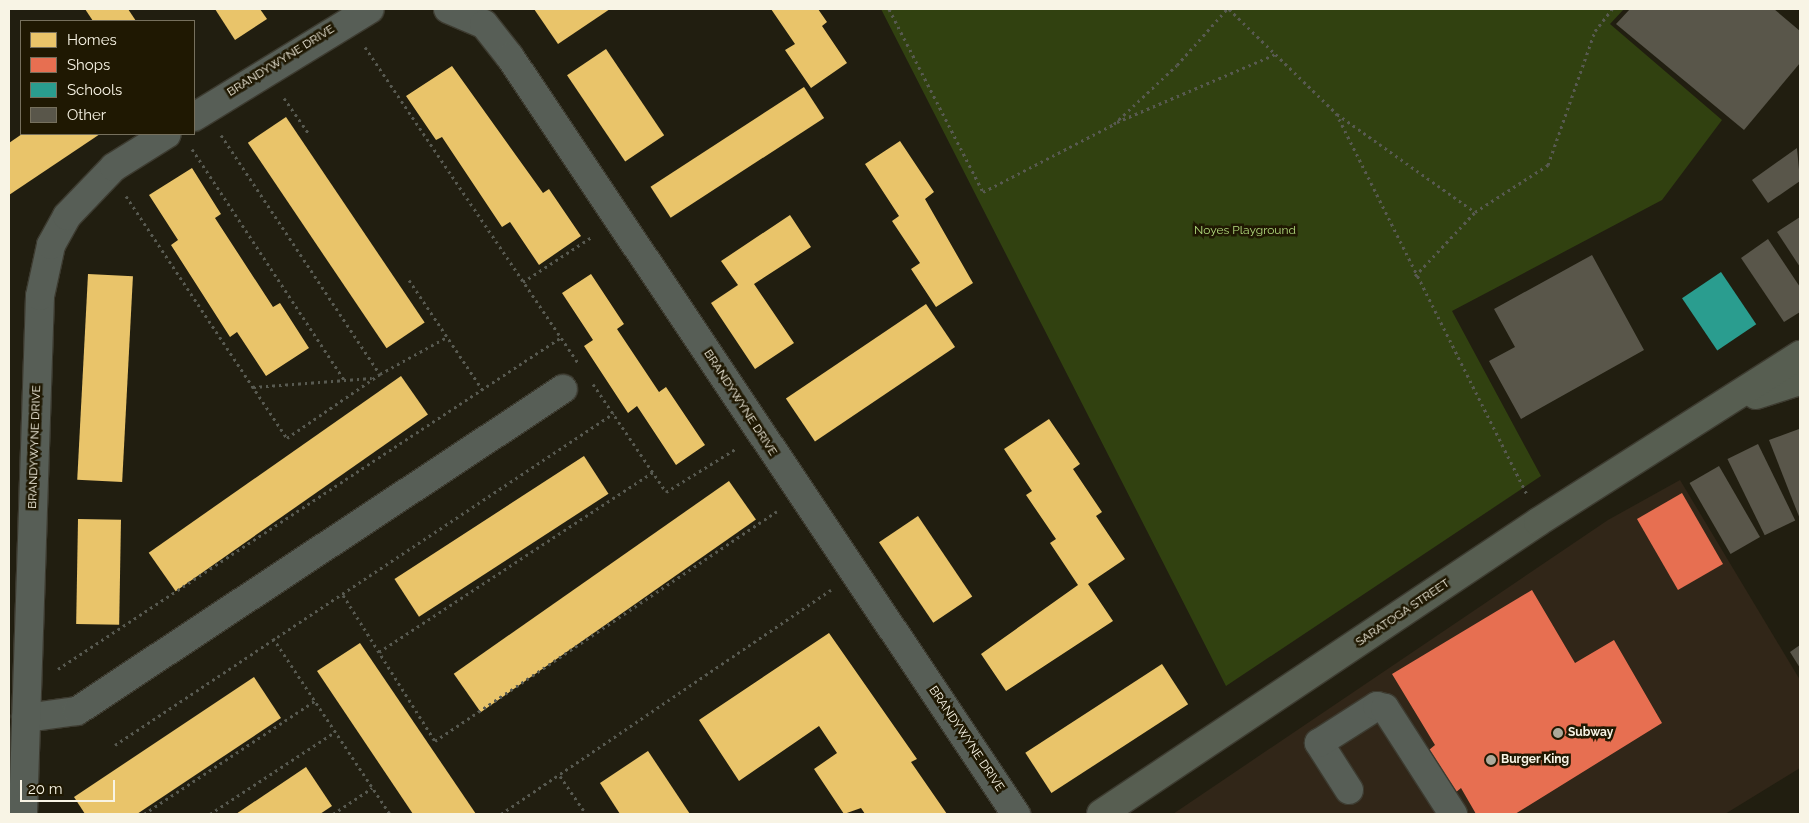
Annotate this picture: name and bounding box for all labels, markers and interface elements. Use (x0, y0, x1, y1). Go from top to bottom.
legend (20, 20, 195, 135)
street label: BRANDYWYNE DRIVE (225, 22, 337, 100)
text: Homes (67, 31, 117, 49)
text: Shops (67, 56, 110, 74)
text: Schools (67, 81, 122, 99)
text: Other (67, 106, 106, 124)
park label: Noyes Playground (1194, 224, 1296, 238)
street label: BRANDYWYNE DRIVE (700, 347, 780, 459)
street label: BRANDYWYNE DRIVE (26, 385, 44, 509)
street label: SARATOGA STREET (1353, 576, 1453, 650)
street label: BRANDYWYNE DRIVE (925, 684, 1007, 794)
place label: Subway (1568, 726, 1613, 740)
marker: Subway (1552, 727, 1564, 739)
place label: Burger King (1501, 753, 1569, 767)
marker: Burger King (1485, 754, 1497, 766)
scale bar (22, 770, 118, 802)
text: 20 m (28, 780, 63, 798)

